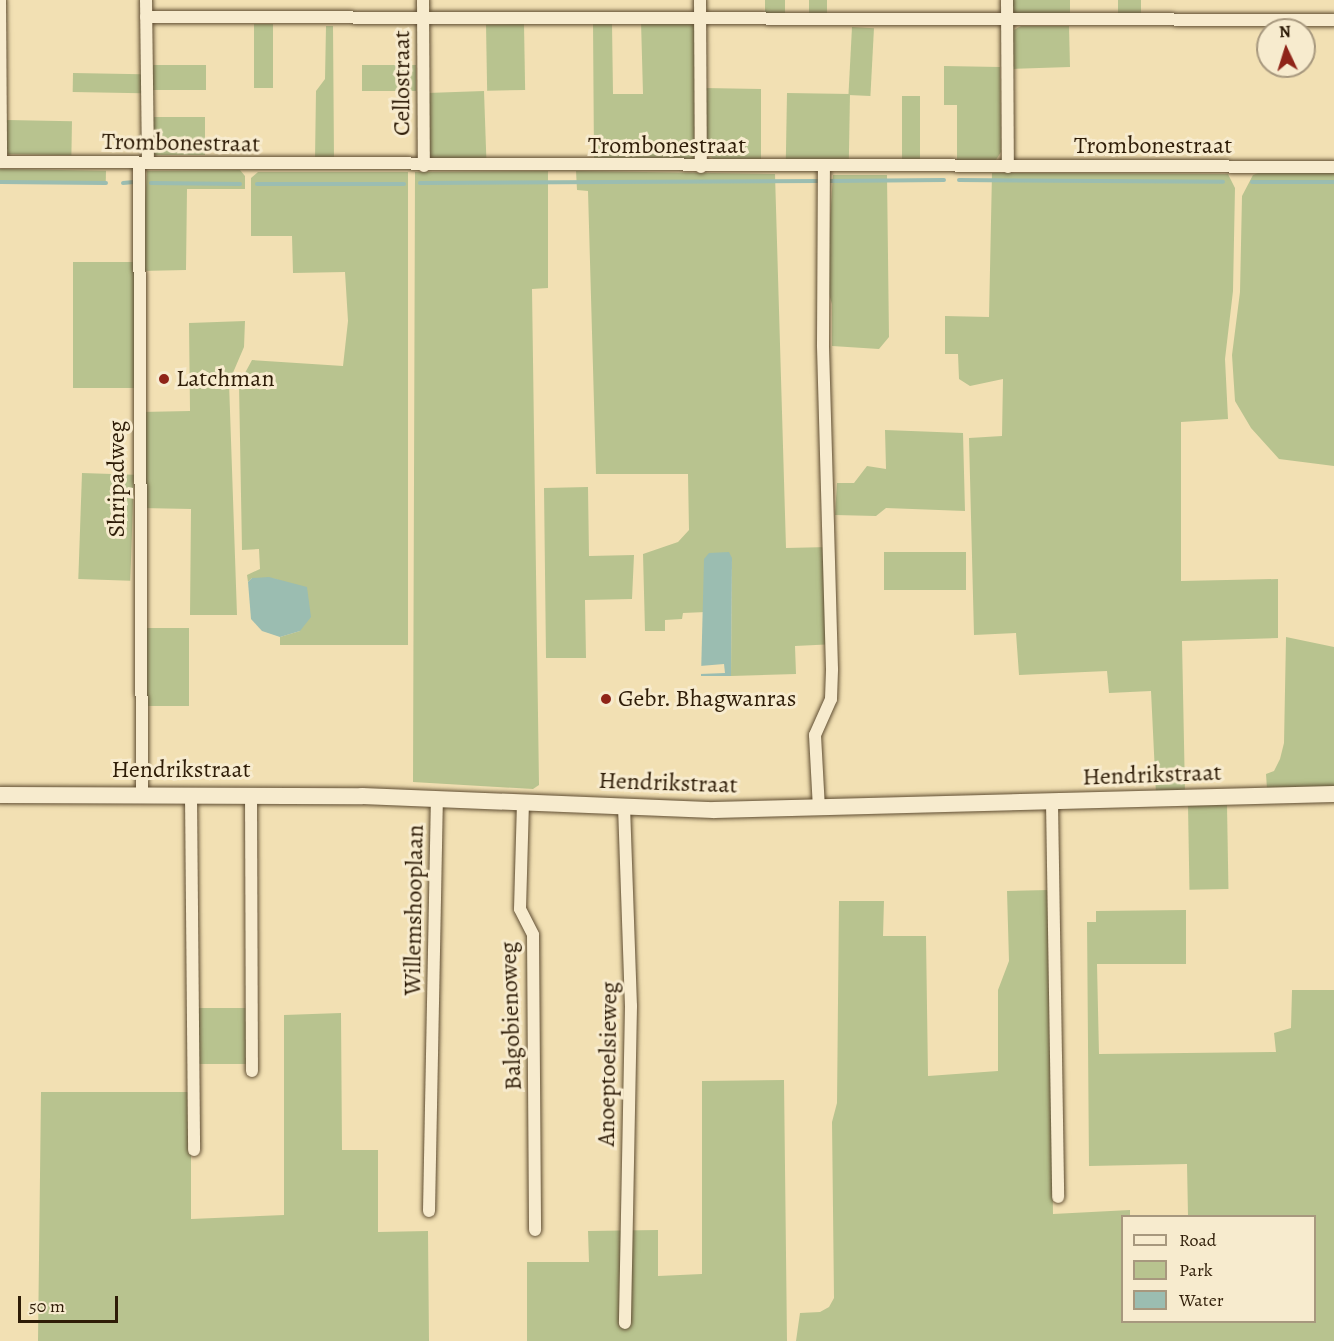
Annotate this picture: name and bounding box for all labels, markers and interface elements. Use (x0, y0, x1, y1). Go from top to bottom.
north arrow (1256, 18, 1316, 78)
text: N (1278, 21, 1291, 43)
street label: Cellostraat (388, 30, 416, 136)
street label: Trombonestraat (102, 127, 260, 159)
street label: Trombonestraat (588, 132, 746, 160)
street label: Trombonestraat (1074, 132, 1232, 160)
place label: Latchman (176, 365, 275, 393)
marker: Latchman (157, 372, 171, 386)
street label: Shripadweg (103, 420, 131, 538)
place label: Gebr. Bhagwanras (618, 685, 797, 713)
marker: Gebr. Bhagwanras (599, 692, 613, 706)
street label: Hendrikstraat (111, 756, 251, 784)
street label: Hendrikstraat (1082, 758, 1222, 792)
street label: Hendrikstraat (598, 766, 738, 800)
street label: Willemshooplaan (398, 824, 430, 996)
street label: Balgobienoweg (494, 941, 528, 1091)
street label: Anoeptoelsieweg (592, 981, 624, 1147)
legend (1121, 1215, 1316, 1323)
text: Road (1179, 1228, 1216, 1252)
text: Park (1179, 1258, 1213, 1282)
scale bar (21, 1284, 122, 1322)
text: Water (1179, 1288, 1224, 1312)
text: 50 m (29, 1294, 65, 1318)

